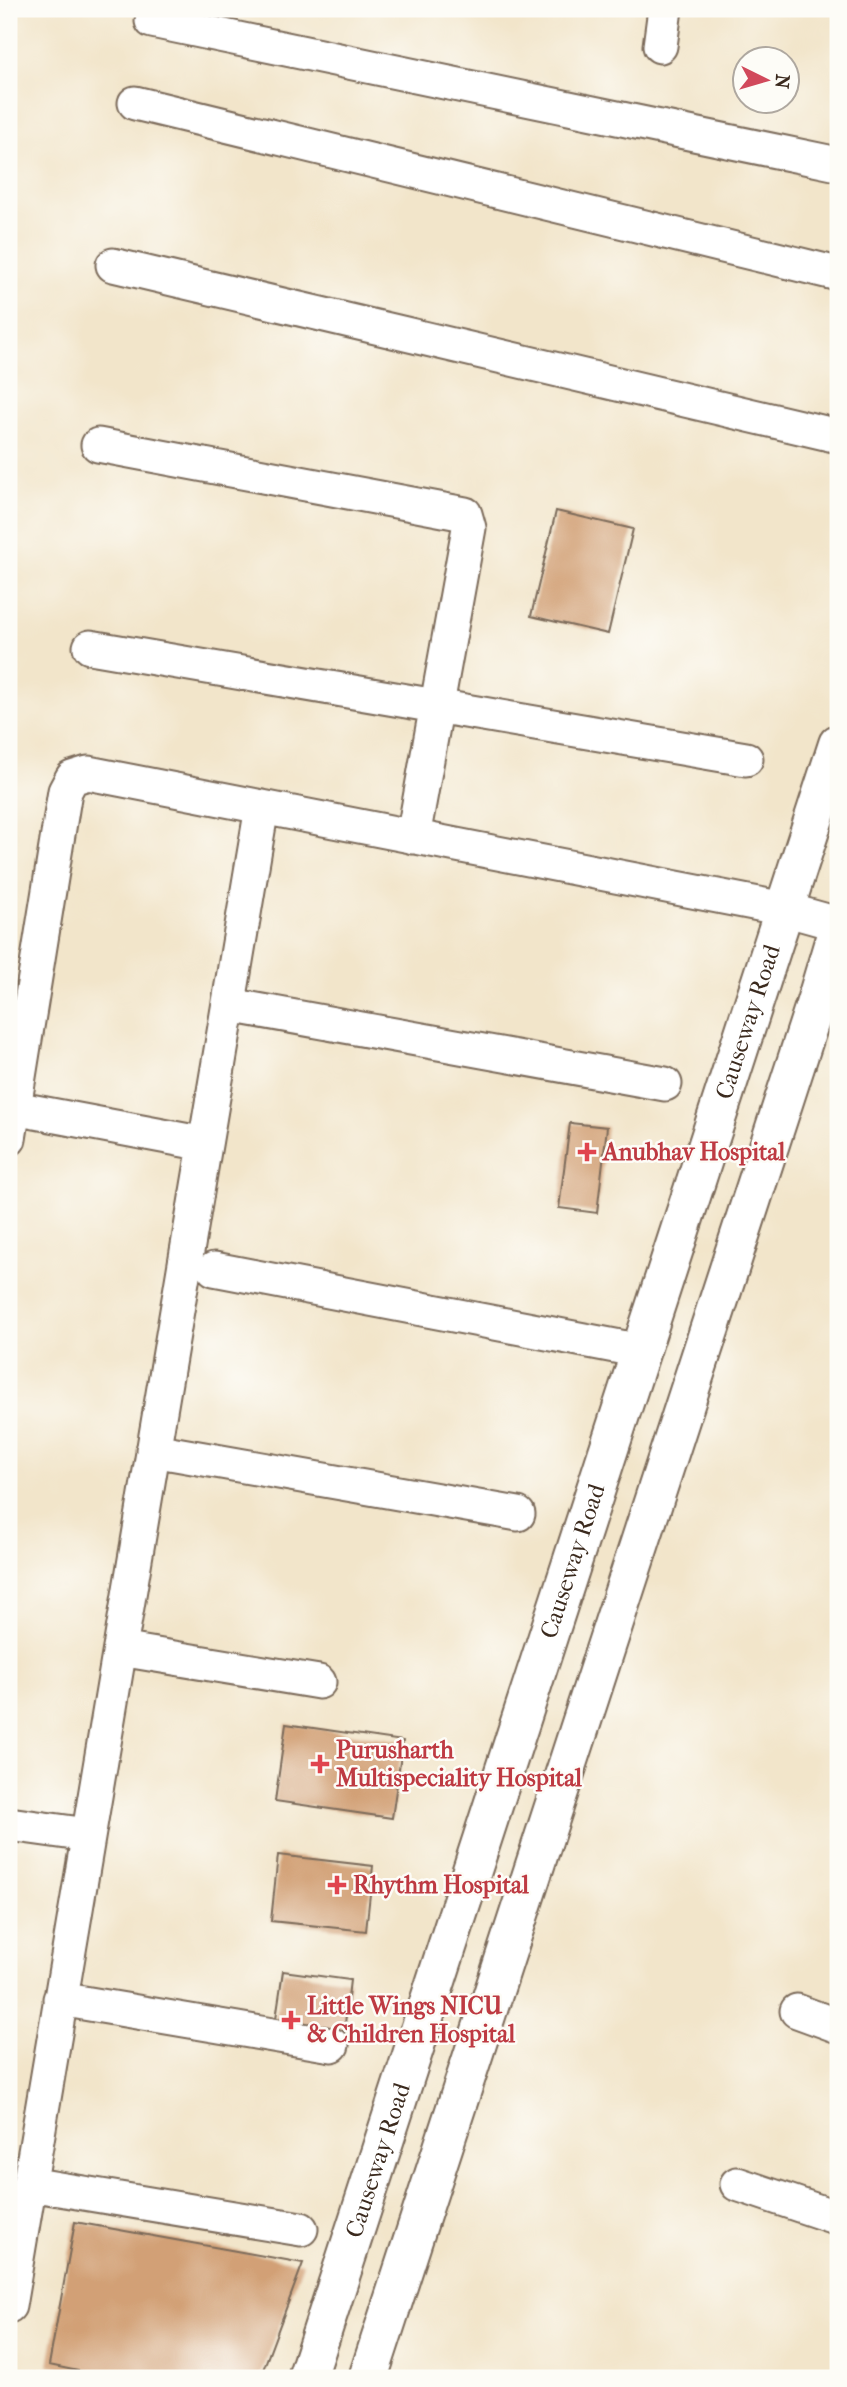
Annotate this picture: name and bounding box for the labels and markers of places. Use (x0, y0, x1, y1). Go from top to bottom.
place label: Anubhav Hospital (601, 1138, 786, 1166)
marker: Anubhav Hospital (577, 1142, 597, 1162)
place label: Purusharth Multispeciality Hospital (336, 1736, 582, 1792)
marker: Purusharth Multispeciality Hospital (310, 1754, 330, 1774)
place label: Rhythm Hospital (353, 1871, 529, 1899)
marker: Rhythm Hospital (327, 1875, 347, 1895)
place label: Little Wings NICU & Children Hospital (307, 1992, 515, 2048)
marker: Little Wings NICU & Children Hospital (281, 2010, 301, 2030)

